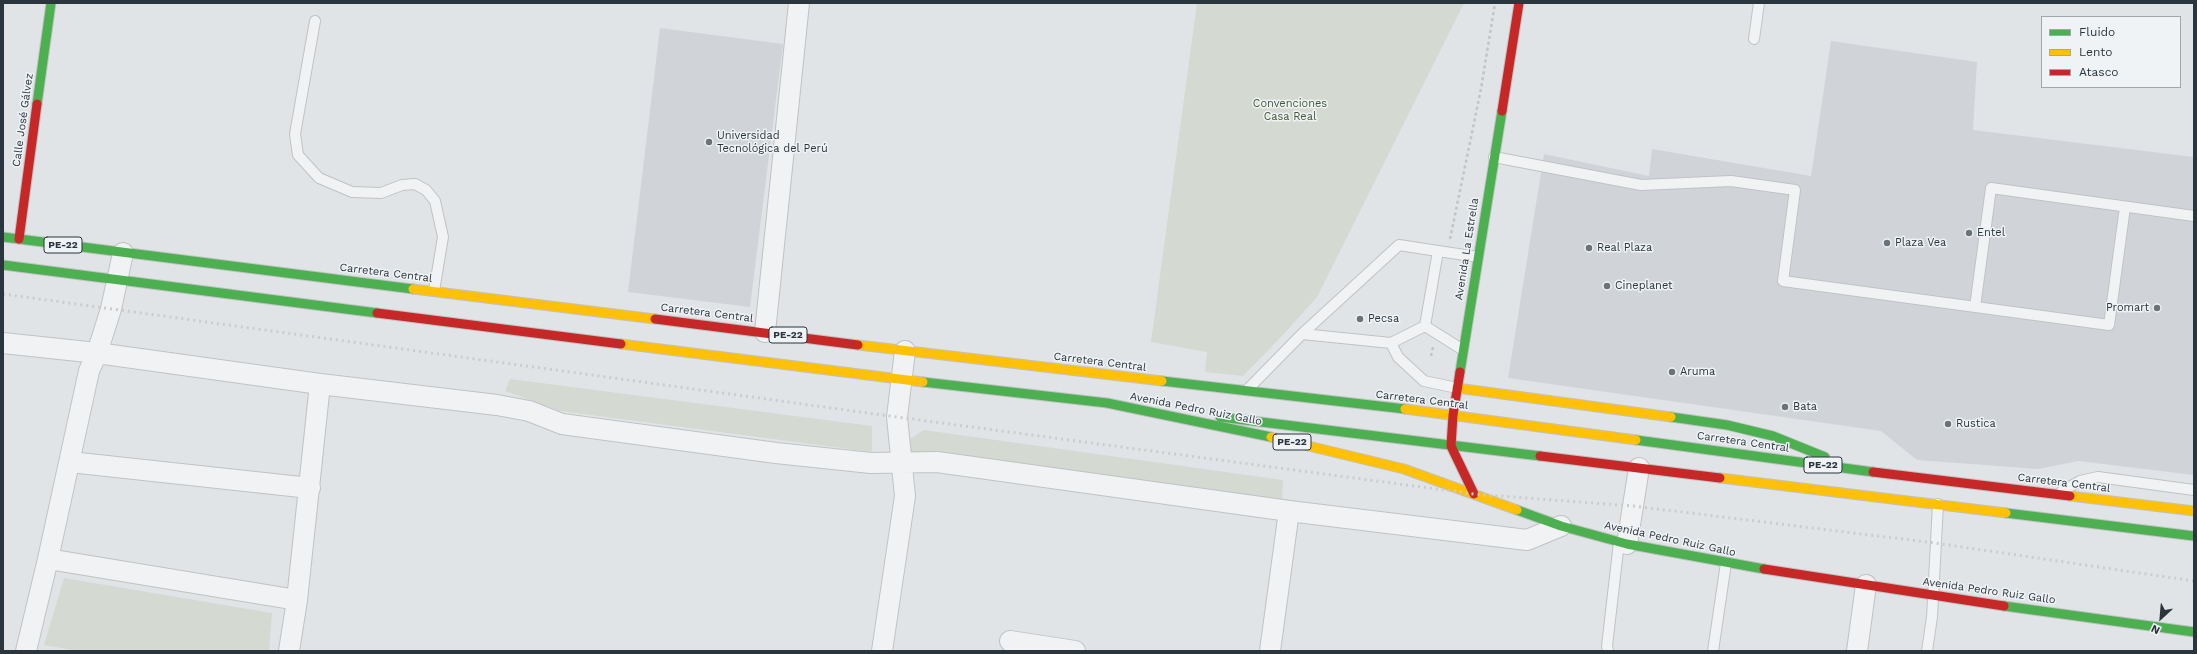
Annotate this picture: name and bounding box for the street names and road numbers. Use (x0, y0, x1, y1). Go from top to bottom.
street label: Calle José Gálvez (10, 72, 36, 168)
street label: Avenida La Estrella (1452, 197, 1482, 301)
road number: PE-22 (44, 237, 82, 253)
street label: Carretera Central (339, 261, 433, 285)
street label: Carretera Central (660, 301, 754, 325)
road number: PE-22 (769, 327, 807, 343)
street label: Carretera Central (1053, 350, 1147, 374)
street label: Carretera Central (1375, 388, 1469, 412)
street label: Avenida Pedro Ruiz Gallo (1129, 390, 1263, 428)
street label: Carretera Central (1696, 429, 1790, 455)
road number: PE-22 (1273, 434, 1311, 450)
road number: PE-22 (1804, 457, 1842, 473)
street label: Carretera Central (2017, 471, 2111, 495)
street label: Avenida Pedro Ruiz Gallo (1603, 519, 1737, 559)
street label: Avenida Pedro Ruiz Gallo (1922, 575, 2056, 607)

